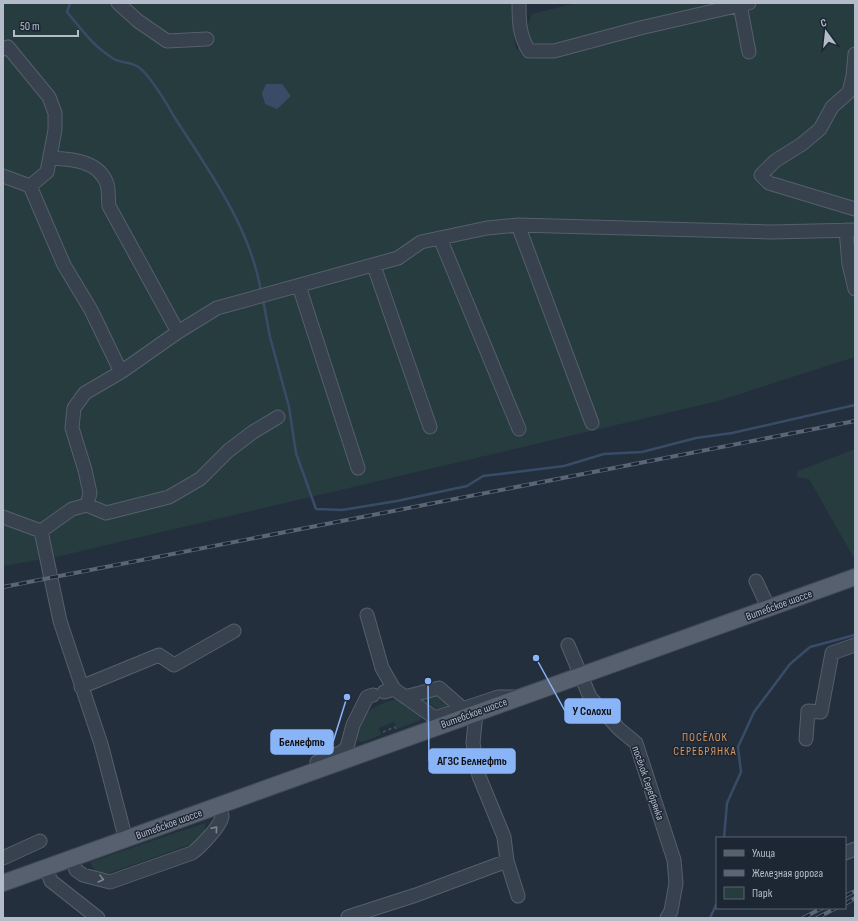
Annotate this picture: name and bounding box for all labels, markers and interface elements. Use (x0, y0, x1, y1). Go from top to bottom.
scale bar (14, 12, 78, 38)
north arrow (806, 12, 846, 52)
text: С (819, 16, 828, 30)
text: 50 m (20, 19, 40, 34)
street label: Витебское шоссе (744, 587, 814, 623)
street label: Витебское шоссе (439, 695, 509, 731)
callout: У Солохи (565, 699, 620, 723)
text: У Солохи (573, 704, 611, 719)
callout: Белнефть (271, 730, 333, 754)
district label: ПОСЁЛОК СЕРЕБРЯНКА (673, 730, 737, 759)
text: Белнефть (279, 735, 325, 750)
street label: посёлок Серебрянка (629, 744, 667, 822)
callout: АГЗС Белнефть (429, 749, 515, 773)
text: АГЗС Белнефть (436, 754, 507, 769)
street label: Витебское шоссе (134, 806, 204, 842)
one-way arrow (211, 826, 218, 833)
legend (716, 837, 846, 909)
text: Улица (752, 846, 776, 861)
text: Железная дорога (752, 866, 824, 881)
one-way arrow (98, 875, 104, 883)
text: Парк (752, 886, 773, 901)

